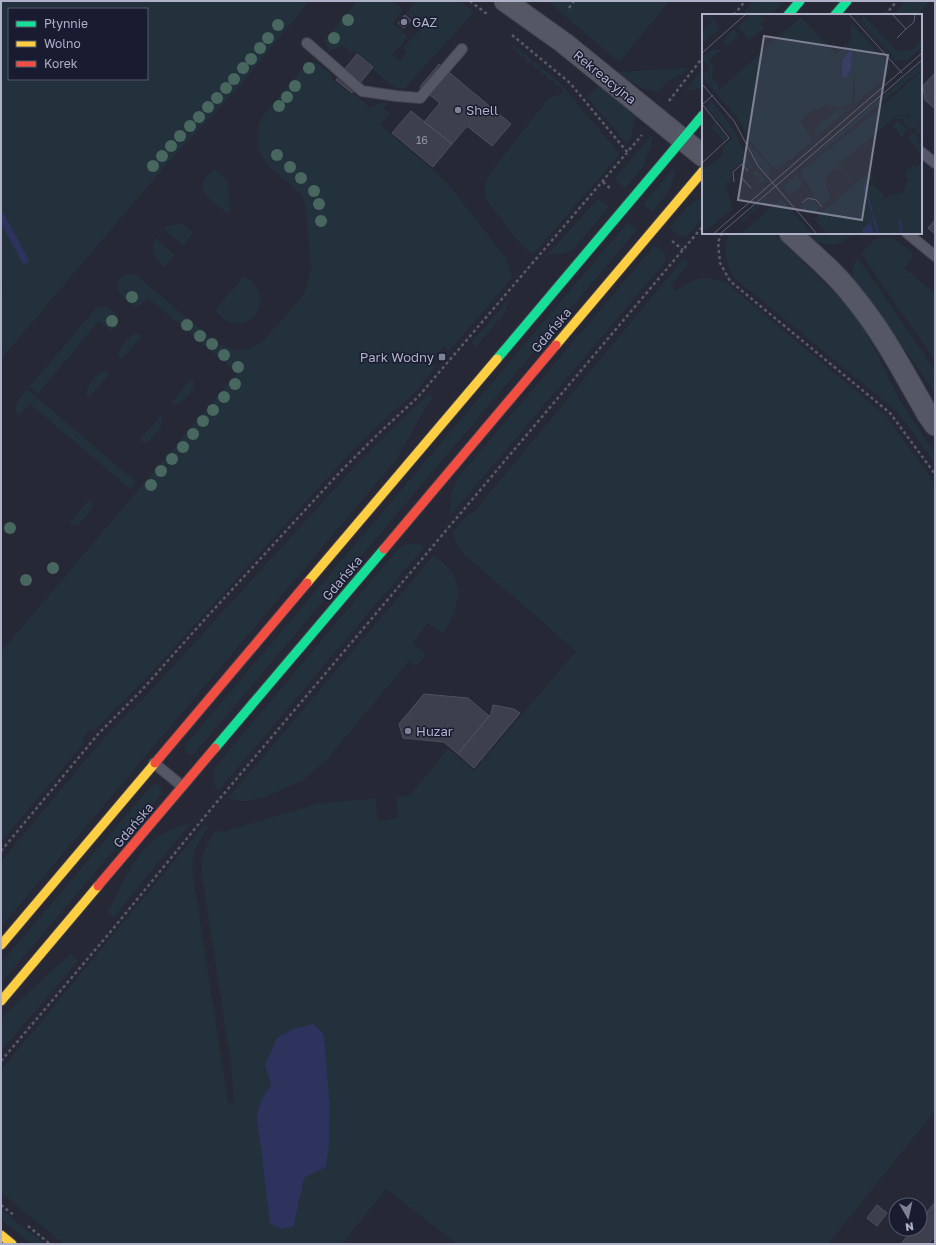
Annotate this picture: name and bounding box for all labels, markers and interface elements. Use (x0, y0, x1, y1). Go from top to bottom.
legend (8, 8, 148, 80)
place label: GAZ (412, 14, 438, 30)
inset map (702, 14, 922, 234)
text: Płynnie (44, 16, 88, 31)
marker: GAZ (399, 17, 409, 27)
text: Wolno (44, 36, 81, 51)
street label: Rekreacyjna (570, 47, 640, 107)
text: Korek (44, 56, 78, 71)
place label: Shell (466, 102, 498, 118)
marker: Shell (453, 105, 463, 115)
house number: 16 (416, 133, 428, 146)
street label: Gdańska (528, 304, 574, 356)
place label: Park Wodny (360, 349, 435, 365)
marker: Park Wodny (437, 352, 447, 362)
street label: Gdańska (319, 552, 365, 604)
place label: Huzar (416, 723, 453, 739)
marker: Huzar (403, 726, 413, 736)
street label: Gdańska (110, 799, 156, 851)
north arrow (888, 1197, 928, 1237)
text: N (904, 1220, 915, 1234)

